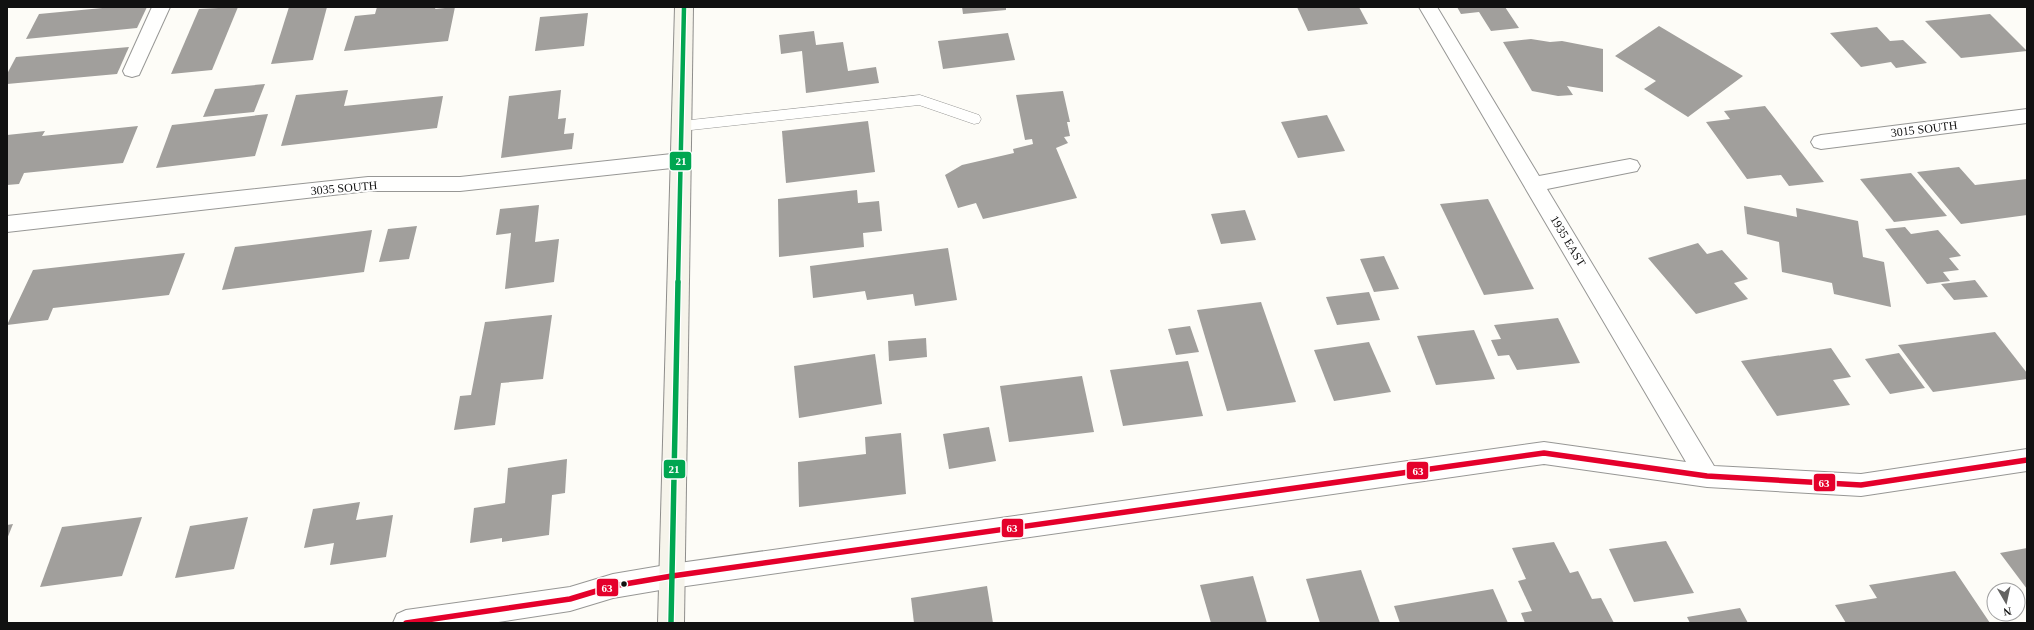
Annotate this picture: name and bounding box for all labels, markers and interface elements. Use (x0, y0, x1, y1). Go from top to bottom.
street label: 3015 SOUTH (1890, 118, 1958, 140)
line badge: 21 (669, 151, 692, 171)
text: 21 (676, 155, 687, 167)
street label: 3035 SOUTH (310, 178, 378, 198)
street label: 1935 EAST (1547, 213, 1589, 270)
line badge: 21 (663, 459, 686, 479)
line badge: 63 (1406, 461, 1429, 480)
text: 21 (669, 463, 680, 475)
text: 63 (1413, 465, 1424, 477)
line badge: 63 (1813, 473, 1836, 492)
text: 63 (1819, 477, 1830, 489)
line badge: 63 (1001, 518, 1024, 538)
text: 63 (1007, 522, 1018, 534)
line badge: 63 (596, 578, 619, 597)
unlabelled marker (619, 579, 629, 589)
text: 63 (602, 582, 613, 594)
north arrow (1986, 582, 2026, 622)
text: N (2003, 605, 2012, 618)

